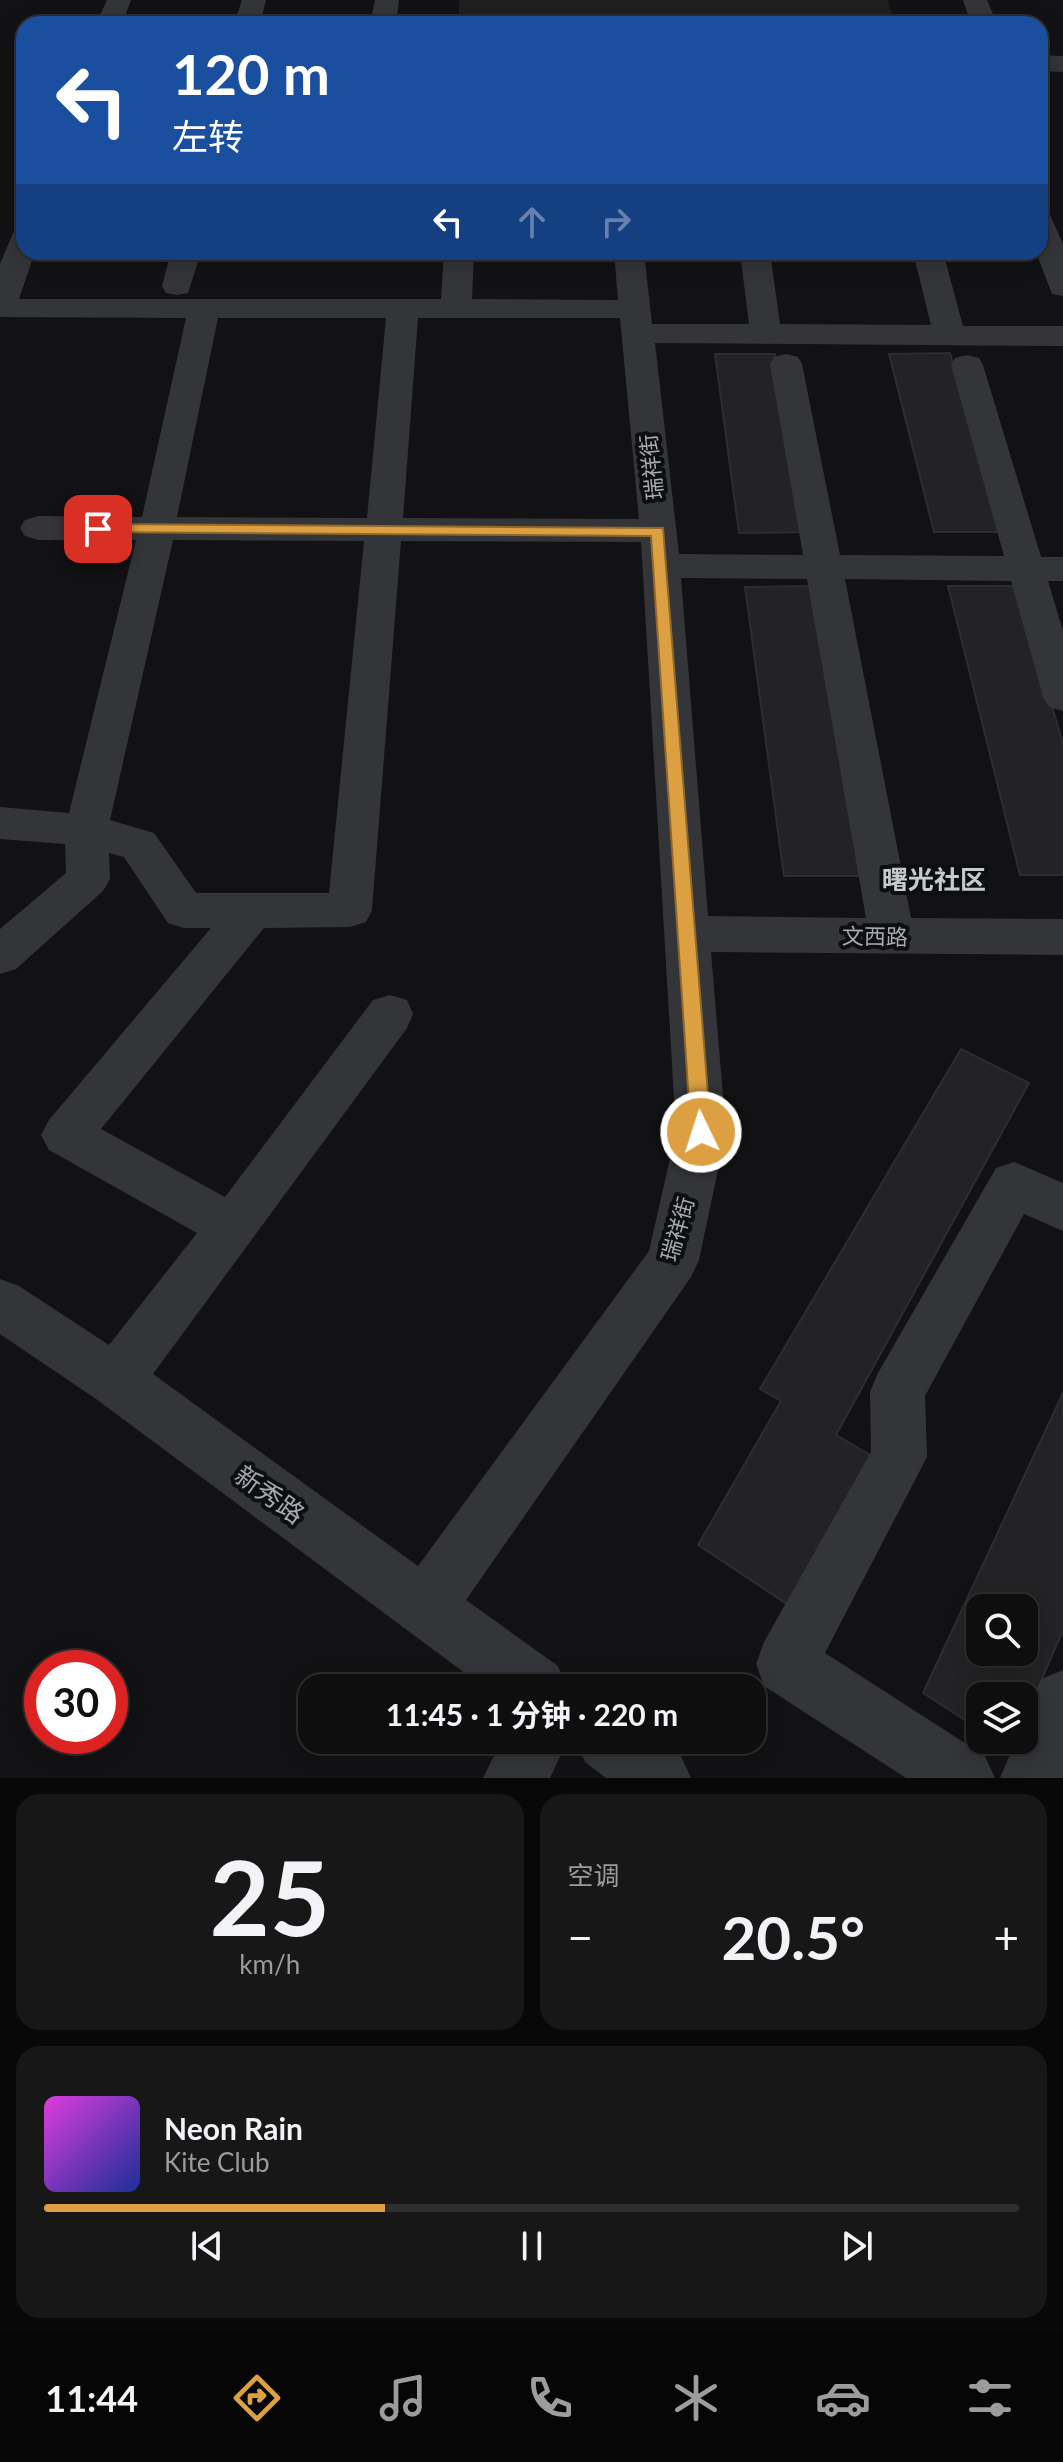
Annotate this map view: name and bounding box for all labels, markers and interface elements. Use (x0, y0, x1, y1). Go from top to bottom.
text: 120 m (172, 40, 330, 107)
icon: left (40, 48, 144, 152)
text: 左转 (172, 114, 244, 158)
icon: left (426, 200, 470, 244)
icon: ahead (510, 200, 554, 244)
icon: right (594, 200, 638, 244)
street label: 瑞祥街 (634, 433, 668, 501)
pin (64, 495, 132, 563)
icon: arrive (76, 507, 120, 551)
district label: 曙光社区 (882, 863, 986, 895)
street label: 文西路 (842, 922, 908, 950)
position arrow (659, 1090, 743, 1174)
street label: 瑞祥街 (655, 1194, 699, 1264)
street label: 新秀路 (229, 1458, 311, 1530)
map controls (966, 1594, 1038, 1754)
button: search (966, 1594, 1038, 1666)
speed limit sign: 30 (24, 1650, 128, 1754)
button: layers (966, 1682, 1038, 1754)
text: 11:45 · 1 分钟 · 220 m (386, 1696, 678, 1732)
text: 25 (209, 1833, 330, 1958)
text: 空调 (568, 1859, 620, 1891)
text: 20.5° (721, 1901, 865, 1973)
text: − (568, 1911, 593, 1963)
text: + (993, 1911, 1019, 1963)
text: km/h (239, 1948, 300, 1980)
text: Neon Rain (164, 2110, 303, 2146)
text: Kite Club (164, 2146, 270, 2178)
icon: previous (185, 2224, 229, 2268)
icon: pause (510, 2224, 554, 2268)
icon: next (835, 2224, 879, 2268)
icon: directions (229, 2370, 285, 2426)
icon: music (375, 2370, 431, 2426)
icon: phone (522, 2370, 578, 2426)
icon: climate (668, 2370, 724, 2426)
icon: car (815, 2370, 871, 2426)
icon: filters (962, 2370, 1018, 2426)
text: 11:44 (45, 2376, 138, 2420)

